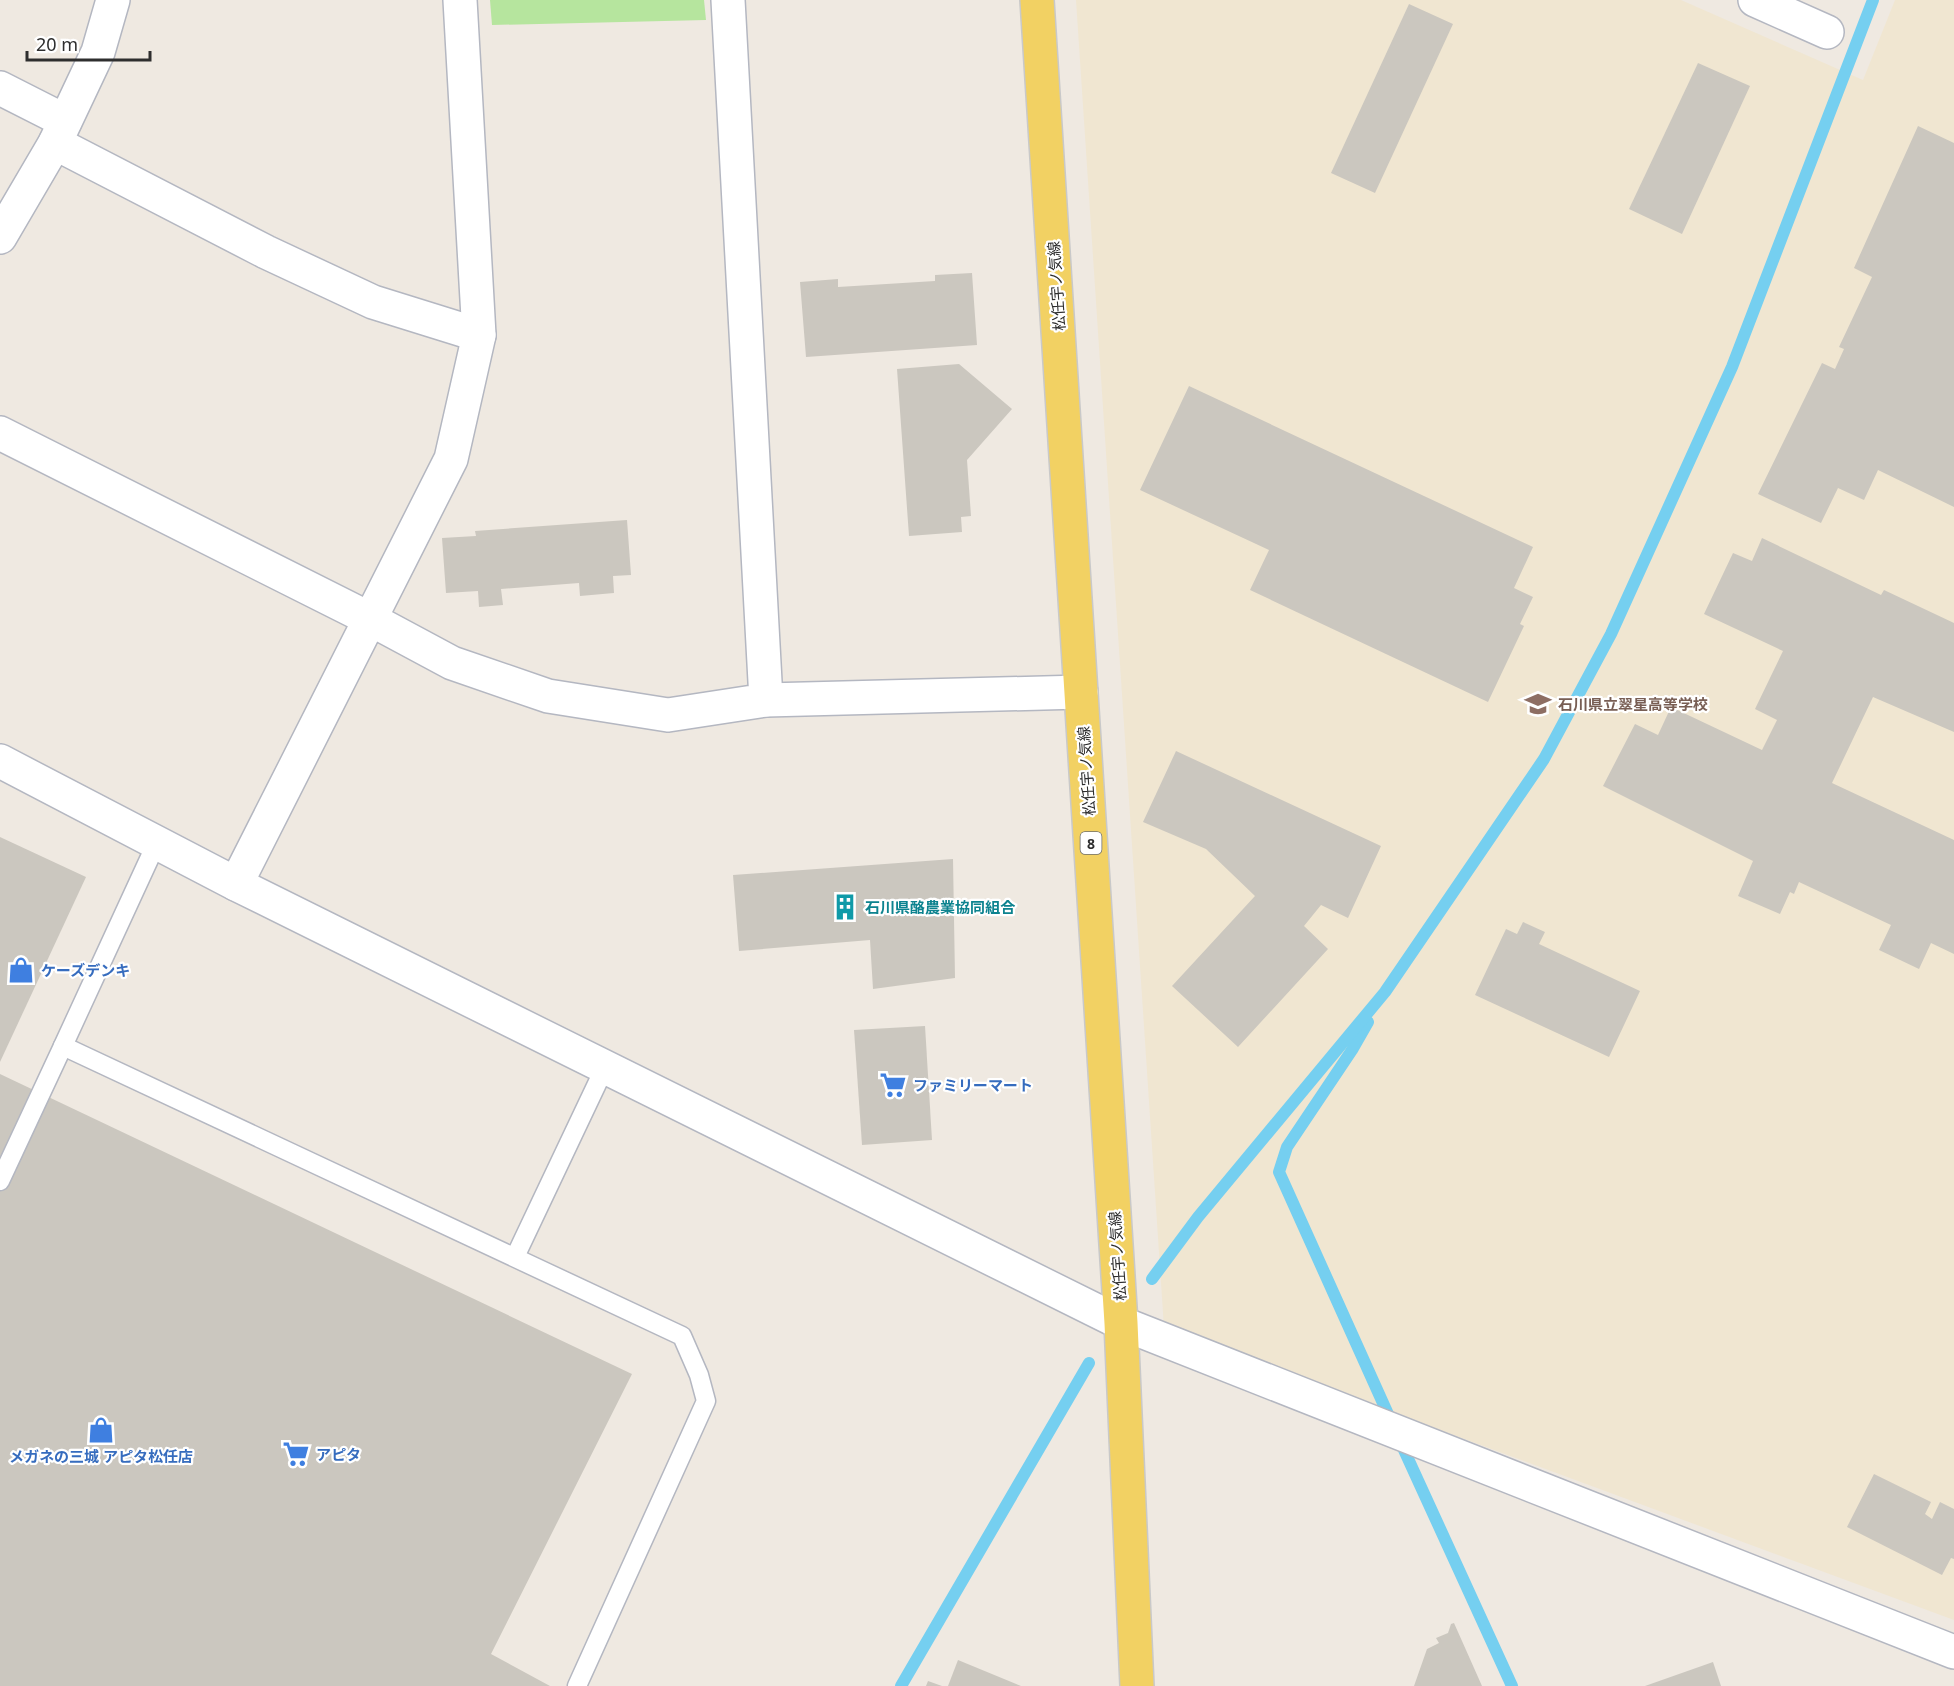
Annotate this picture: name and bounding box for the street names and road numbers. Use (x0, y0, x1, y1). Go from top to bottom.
street label: 松任宇ノ気線 (1043, 240, 1069, 332)
street label: 松任宇ノ気線 (1073, 725, 1099, 817)
road number: 8 (1080, 832, 1102, 854)
street label: 松任宇ノ気線 (1104, 1210, 1130, 1302)

